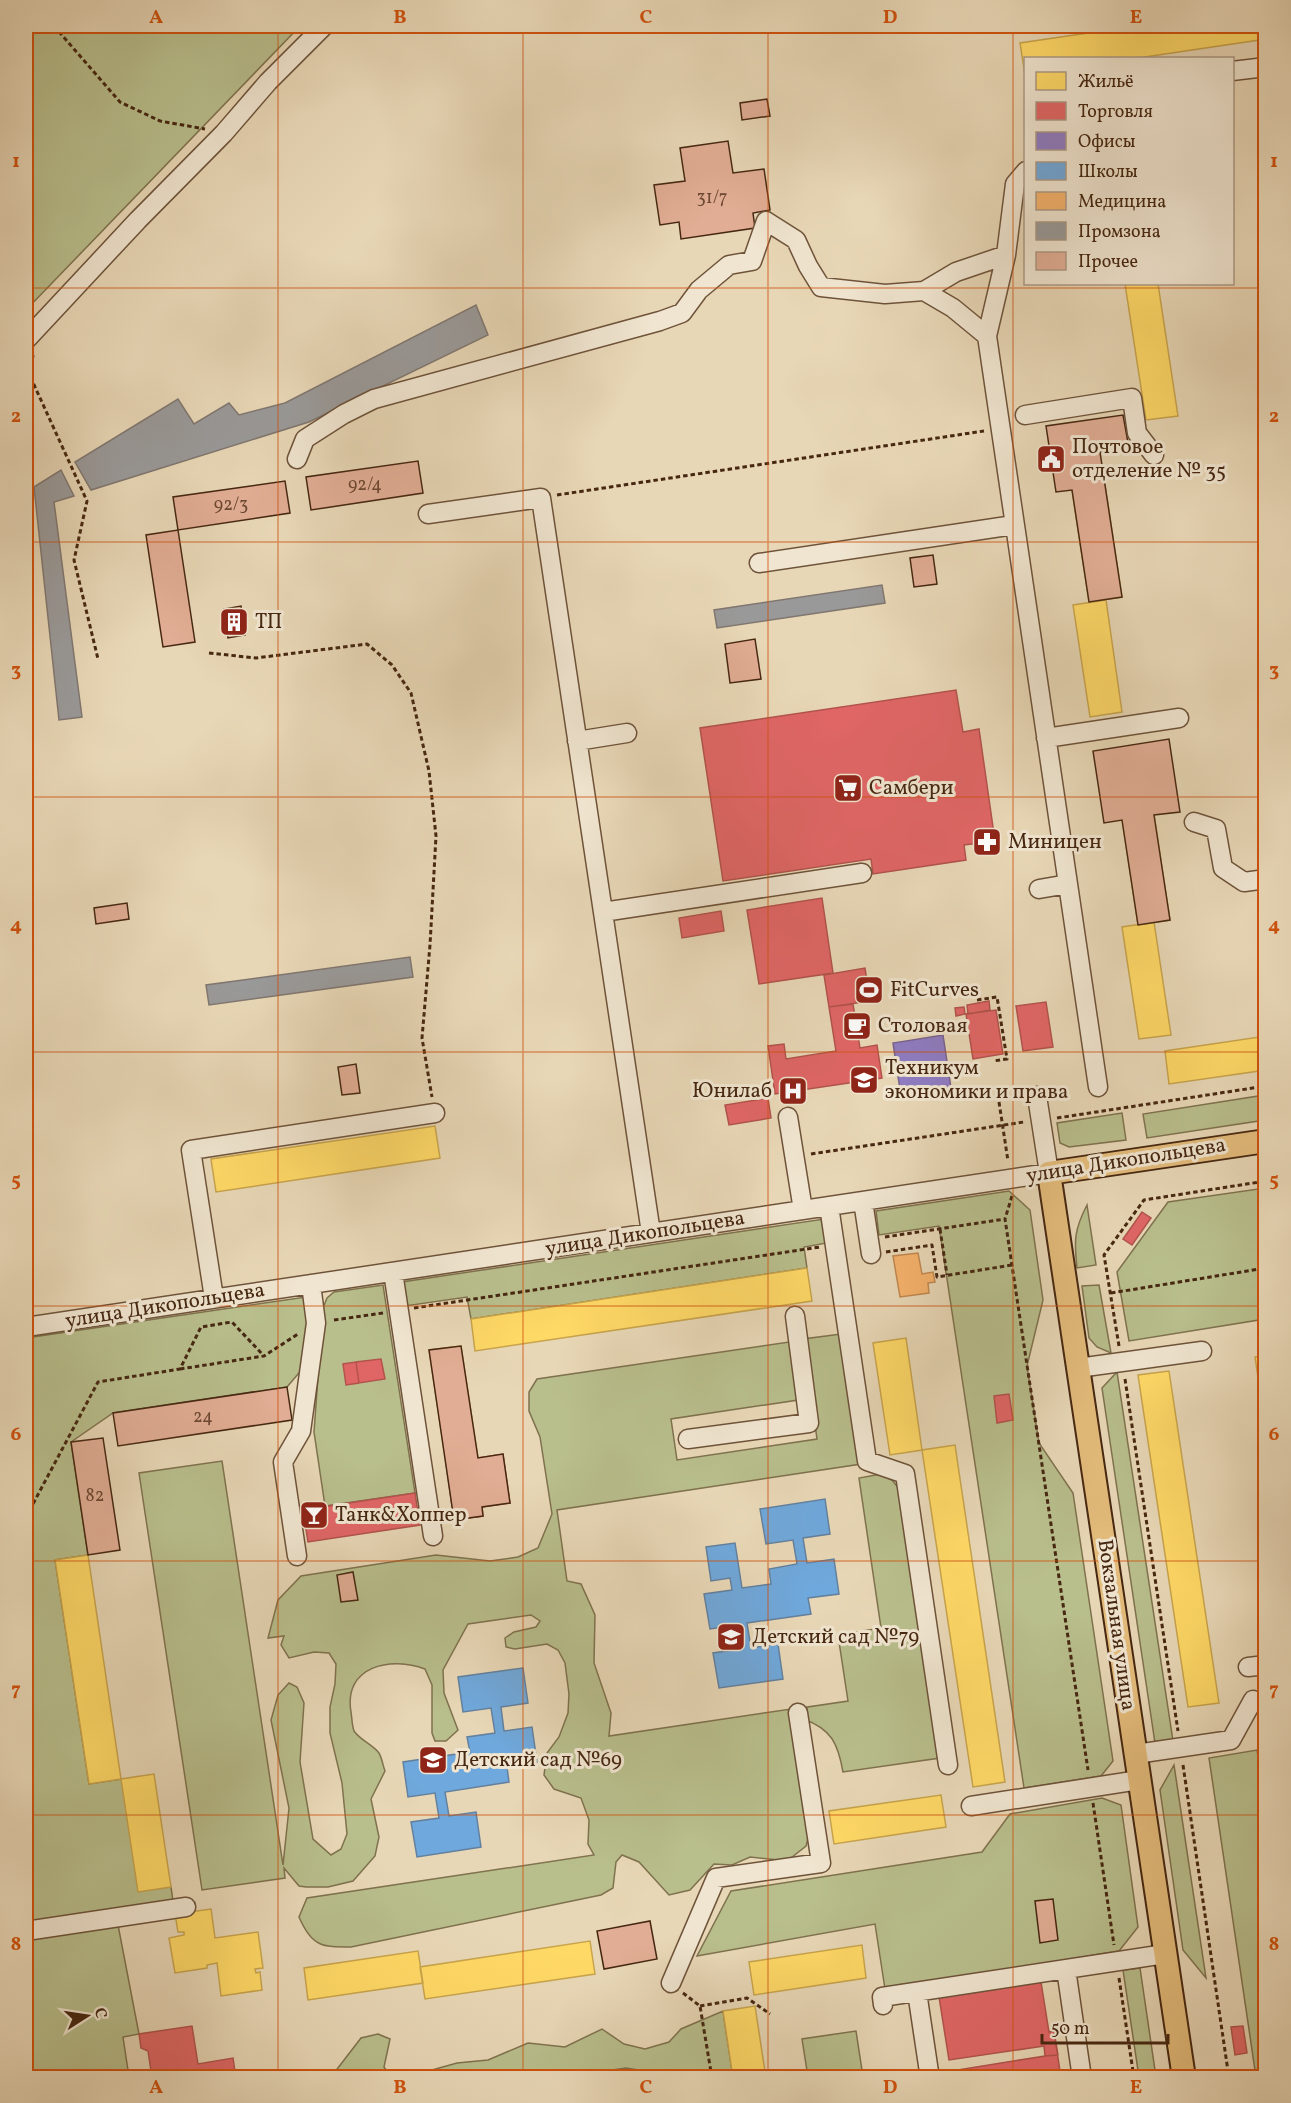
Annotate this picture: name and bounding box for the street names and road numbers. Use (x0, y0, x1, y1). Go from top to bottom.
street label: улица Дикопольцева (1024, 1131, 1228, 1191)
street label: улица Дикопольцева (543, 1204, 747, 1264)
street label: улица Дикопольцева (63, 1276, 267, 1336)
street label: Вокзальная улица (1090, 1537, 1142, 1713)

